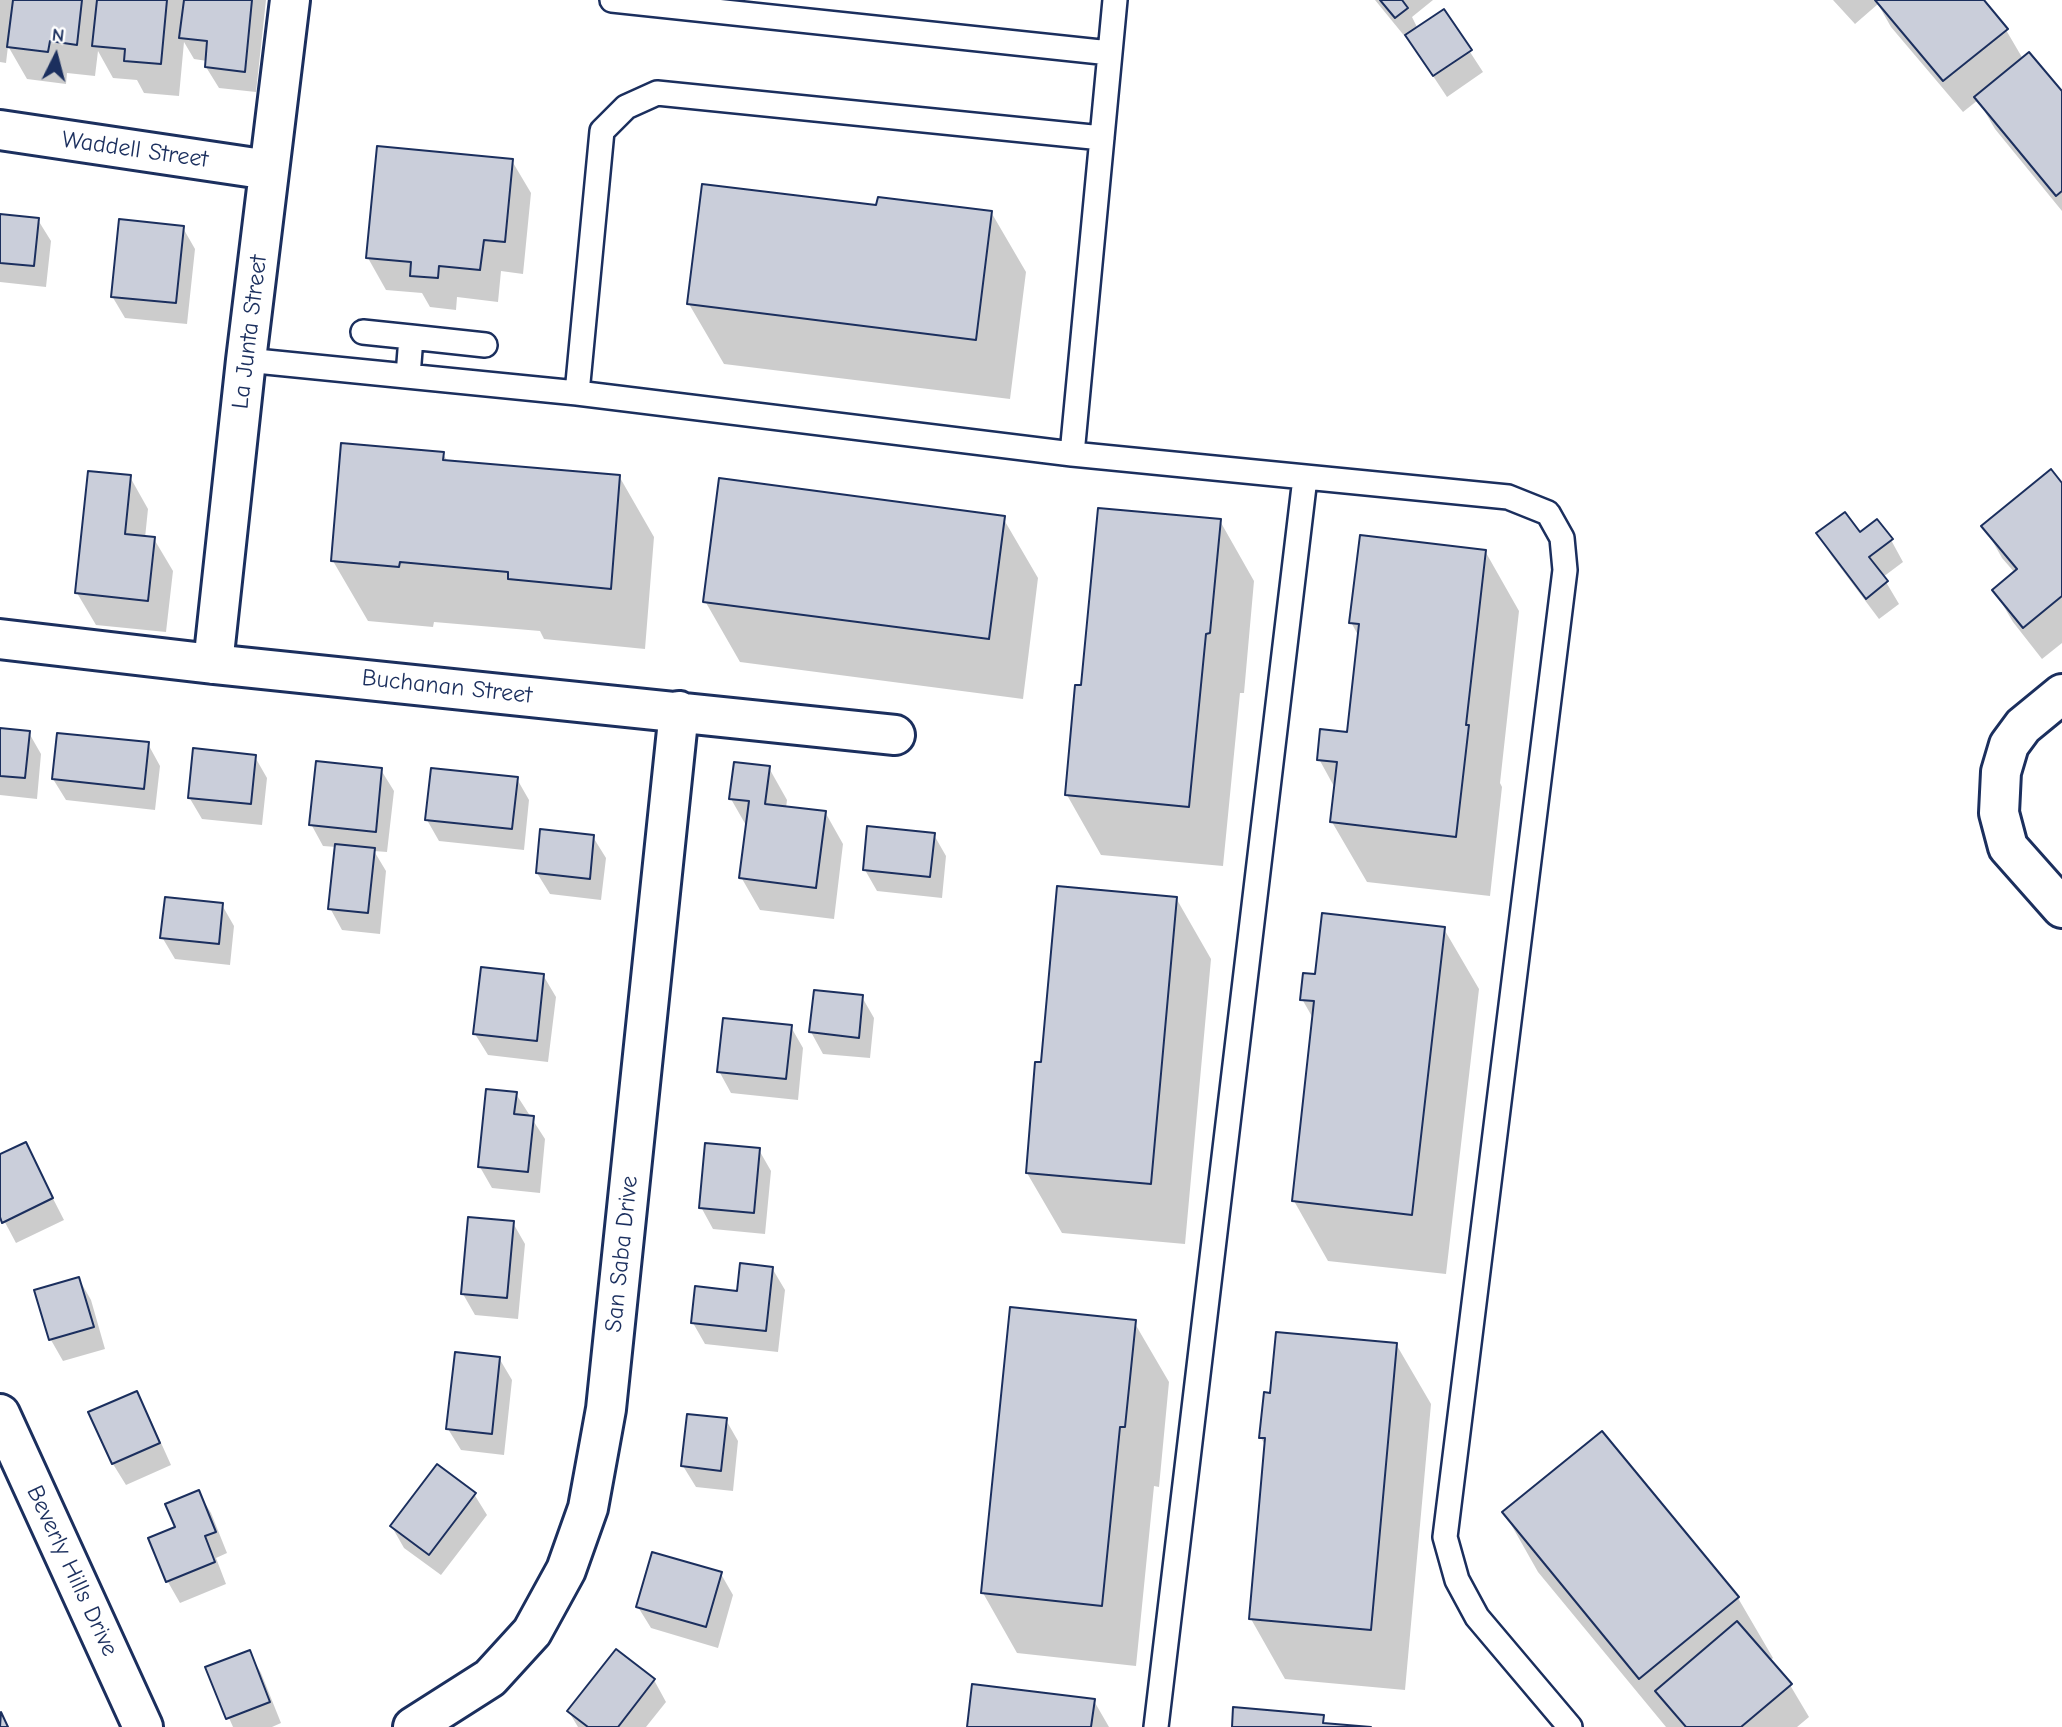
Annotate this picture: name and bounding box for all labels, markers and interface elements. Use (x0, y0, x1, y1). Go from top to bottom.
north arrow (21, 21, 91, 91)
text: N (51, 24, 65, 47)
street label: Waddell Street (60, 125, 210, 175)
street label: La Junta Street (226, 253, 274, 411)
street label: Buchanan Street (360, 664, 534, 710)
street label: San Saba Drive (599, 1174, 645, 1334)
street label: Beverly Hills Drive (20, 1481, 124, 1661)

